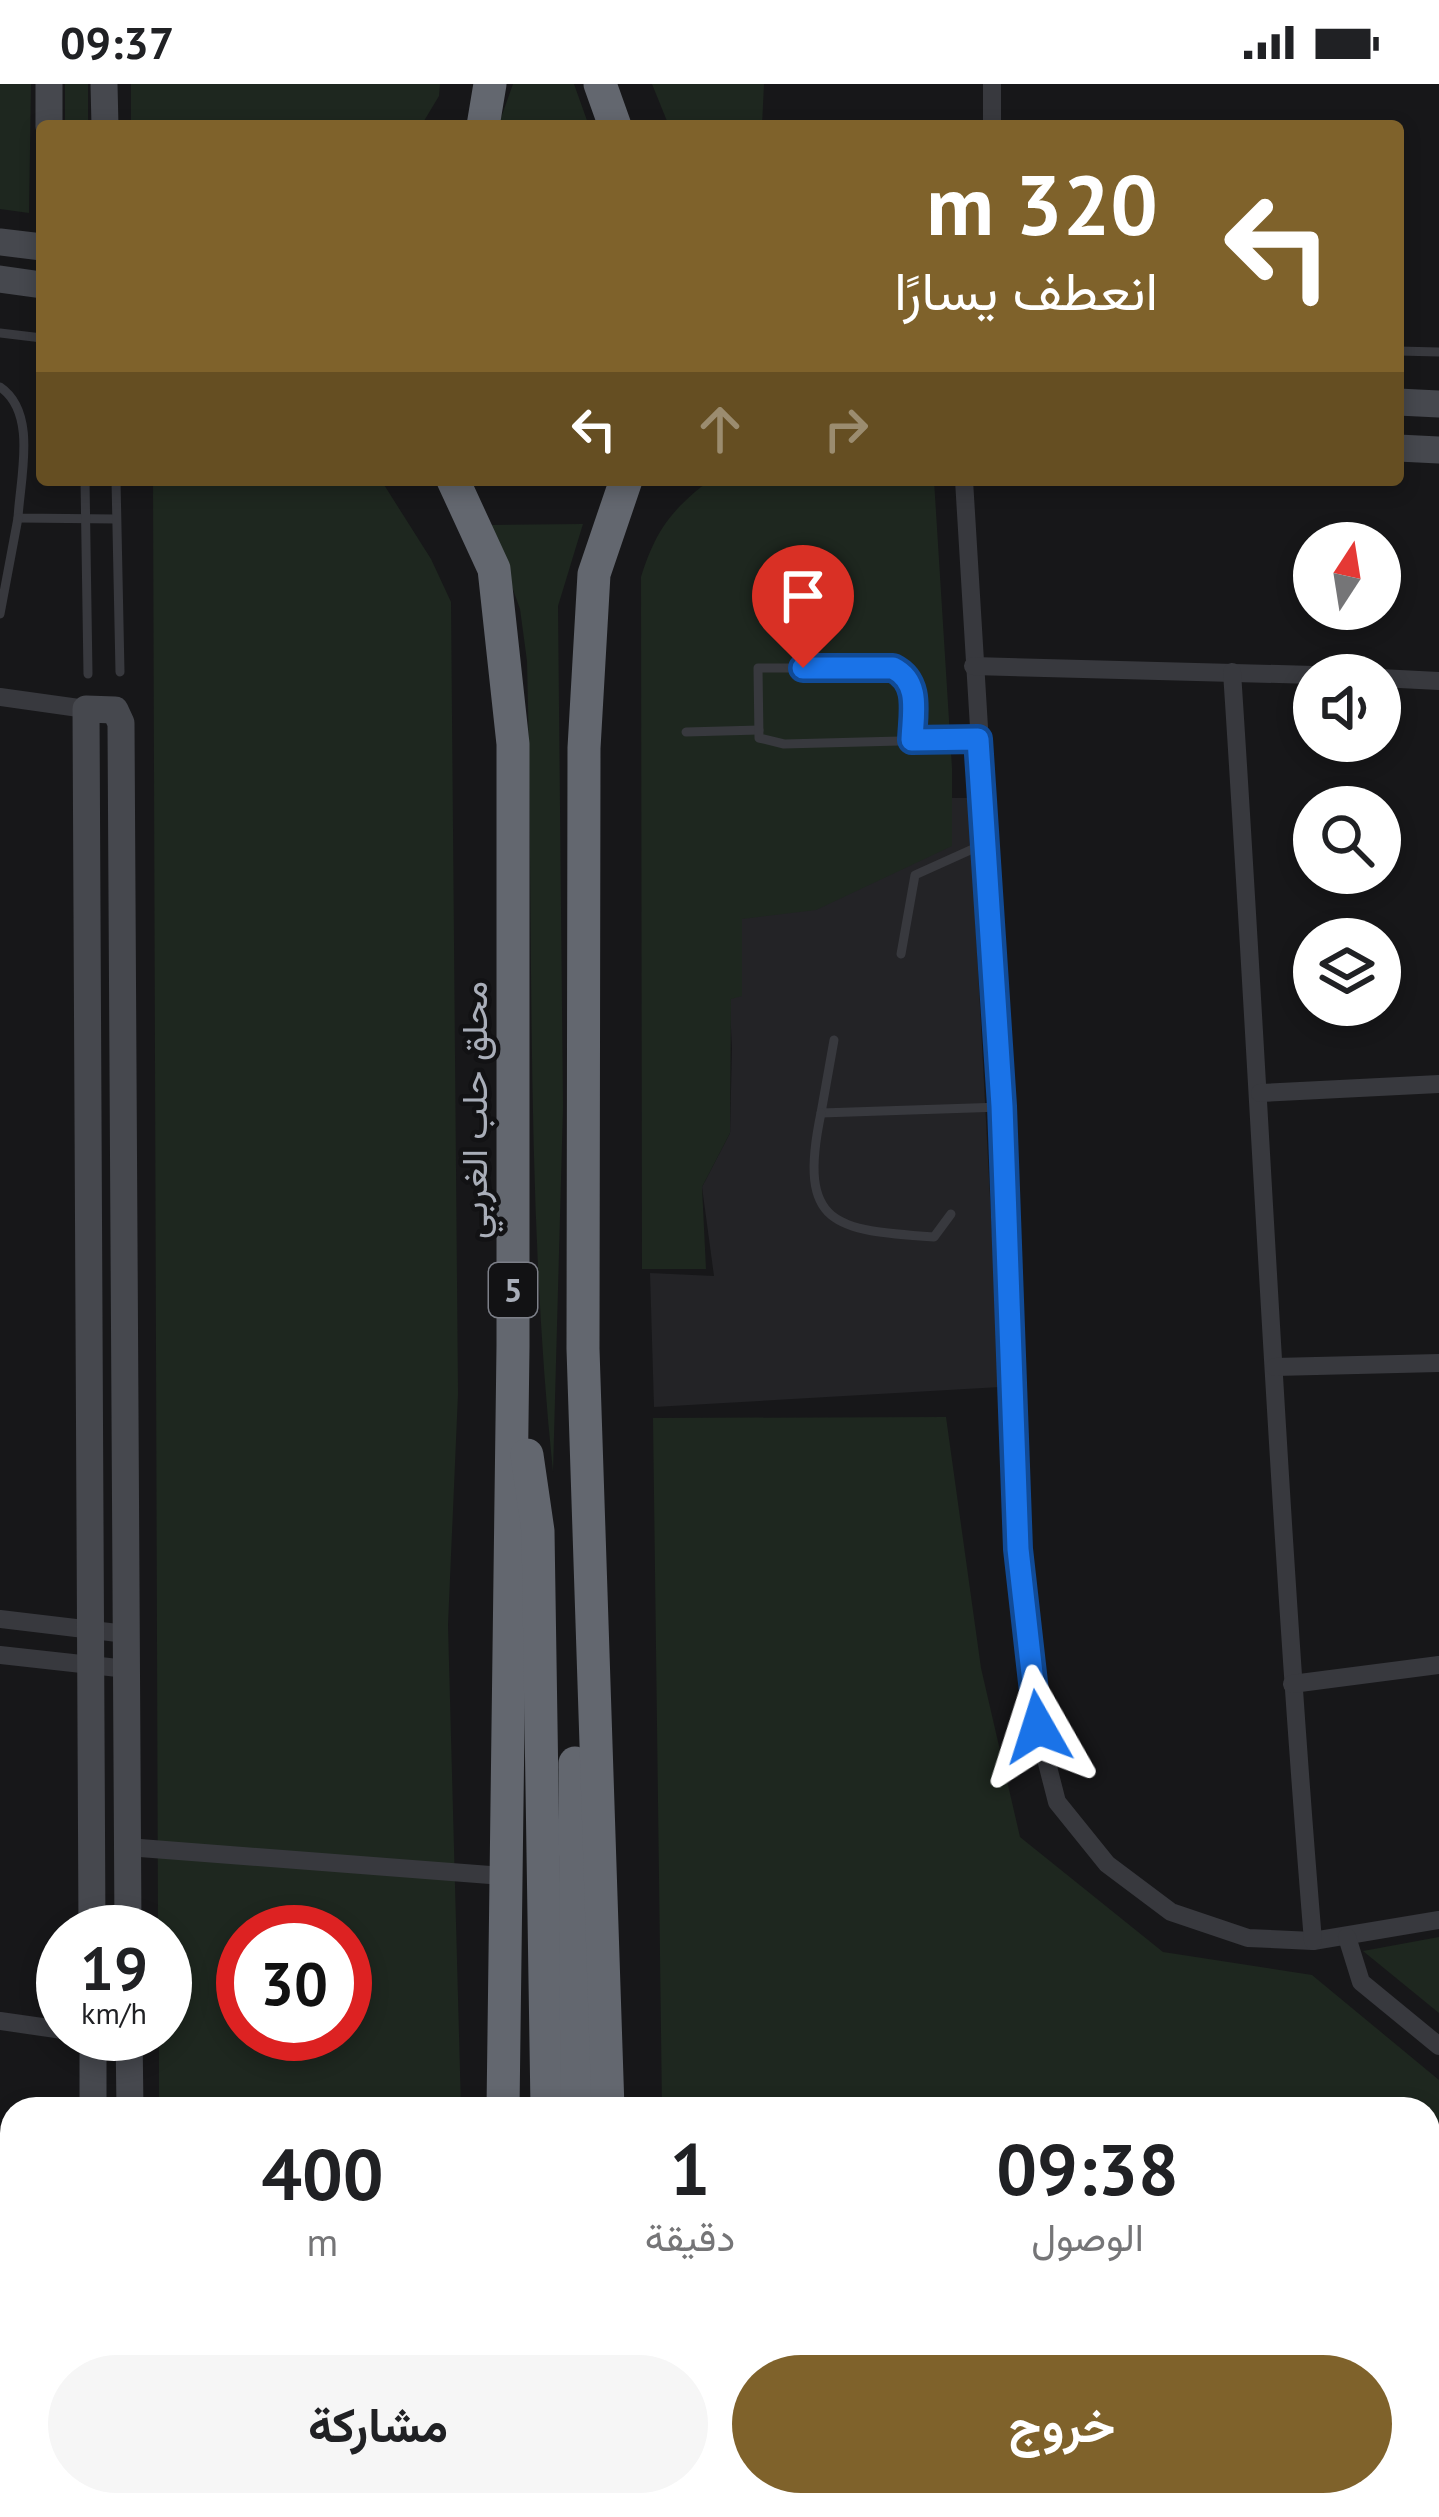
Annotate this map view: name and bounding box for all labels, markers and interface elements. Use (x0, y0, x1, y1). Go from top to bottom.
text: 09:37 (60, 13, 174, 71)
text: 320 m (926, 149, 1158, 258)
icon: left (1200, 168, 1356, 324)
text: انعطف يسارًا (894, 255, 1158, 325)
icon: left (561, 396, 627, 462)
icon: ahead (687, 396, 753, 462)
icon: right (813, 396, 879, 462)
north arrow (1293, 522, 1401, 630)
map controls (1293, 522, 1401, 1026)
pin (752, 545, 854, 668)
icon: arrive (770, 563, 836, 629)
button: sound (1293, 654, 1401, 762)
button: search (1293, 786, 1401, 894)
button: layers (1293, 918, 1401, 1026)
street label: محلق حلب الغربي (450, 981, 504, 1239)
road number: 5 (489, 1263, 537, 1317)
position arrow (975, 1664, 1101, 1790)
speed limit sign: 30 (216, 1905, 372, 2061)
text: 19 (80, 1929, 148, 2007)
text: km/h (81, 1993, 147, 2032)
text: 1 (670, 2122, 710, 2215)
text: 09:38 (996, 2122, 1179, 2215)
text: 400 (261, 2127, 384, 2220)
text: دقيقة (645, 2211, 735, 2262)
text: الوصول (1031, 2211, 1144, 2262)
text: m (307, 2216, 338, 2267)
button: مشاركة (48, 2355, 708, 2493)
button: خروج (732, 2355, 1392, 2493)

